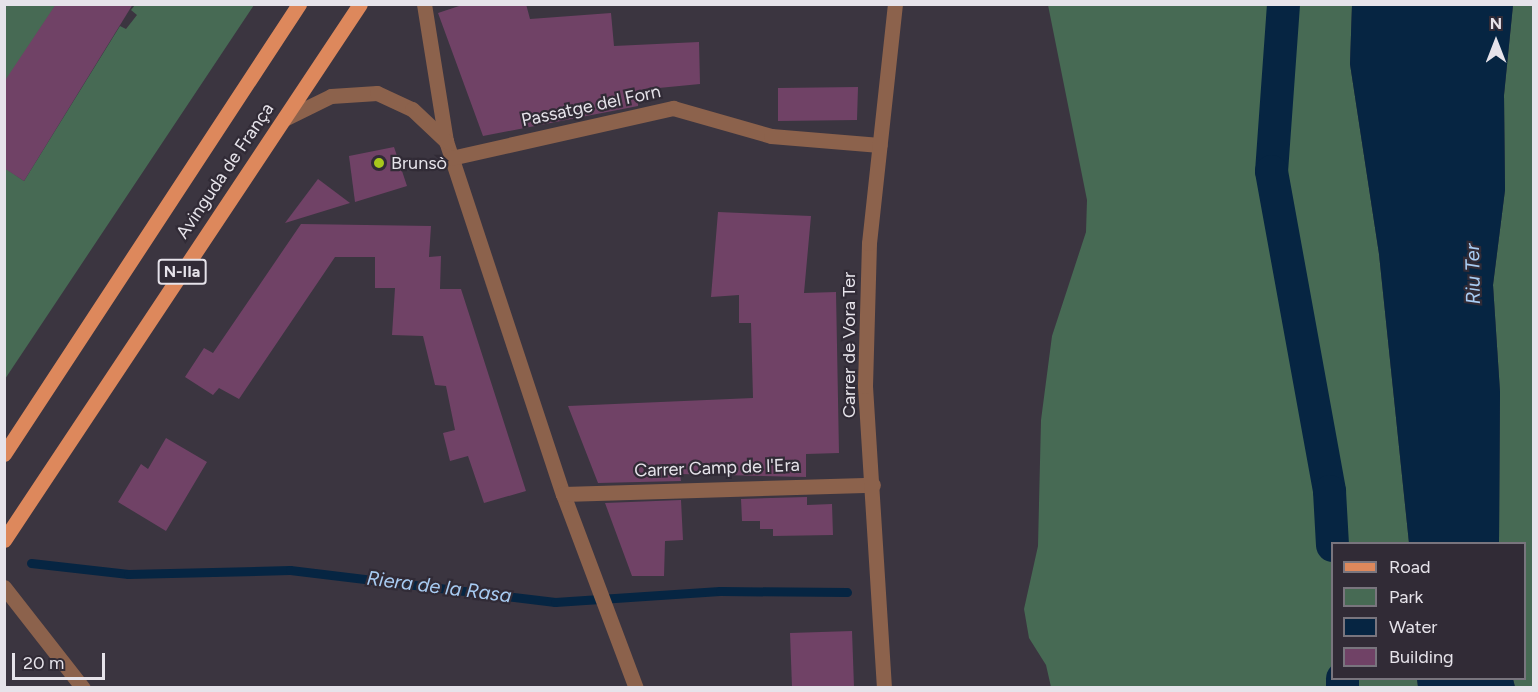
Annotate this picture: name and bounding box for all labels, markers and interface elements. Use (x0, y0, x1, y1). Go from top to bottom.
north arrow (1466, 12, 1526, 72)
text: N (1490, 14, 1502, 33)
street label: Passatge del Forn (519, 81, 663, 131)
street label: Avinguda de França (172, 99, 278, 243)
place label: Brunsò (391, 152, 447, 174)
marker: Brunsò (372, 156, 386, 170)
water label: Riu Ter (1460, 243, 1486, 305)
road number: N-IIa (156, 259, 207, 285)
street label: Carrer de Vora Ter (838, 272, 860, 418)
street label: Carrer Camp de l'Era (634, 454, 800, 482)
legend (1331, 542, 1526, 680)
text: Road (1389, 556, 1430, 578)
water label: Riera de la Rasa (365, 566, 513, 608)
text: Park (1389, 586, 1423, 608)
text: Water (1389, 616, 1437, 638)
scale bar (15, 641, 108, 679)
text: Building (1389, 646, 1454, 668)
text: 20 m (23, 652, 64, 674)

